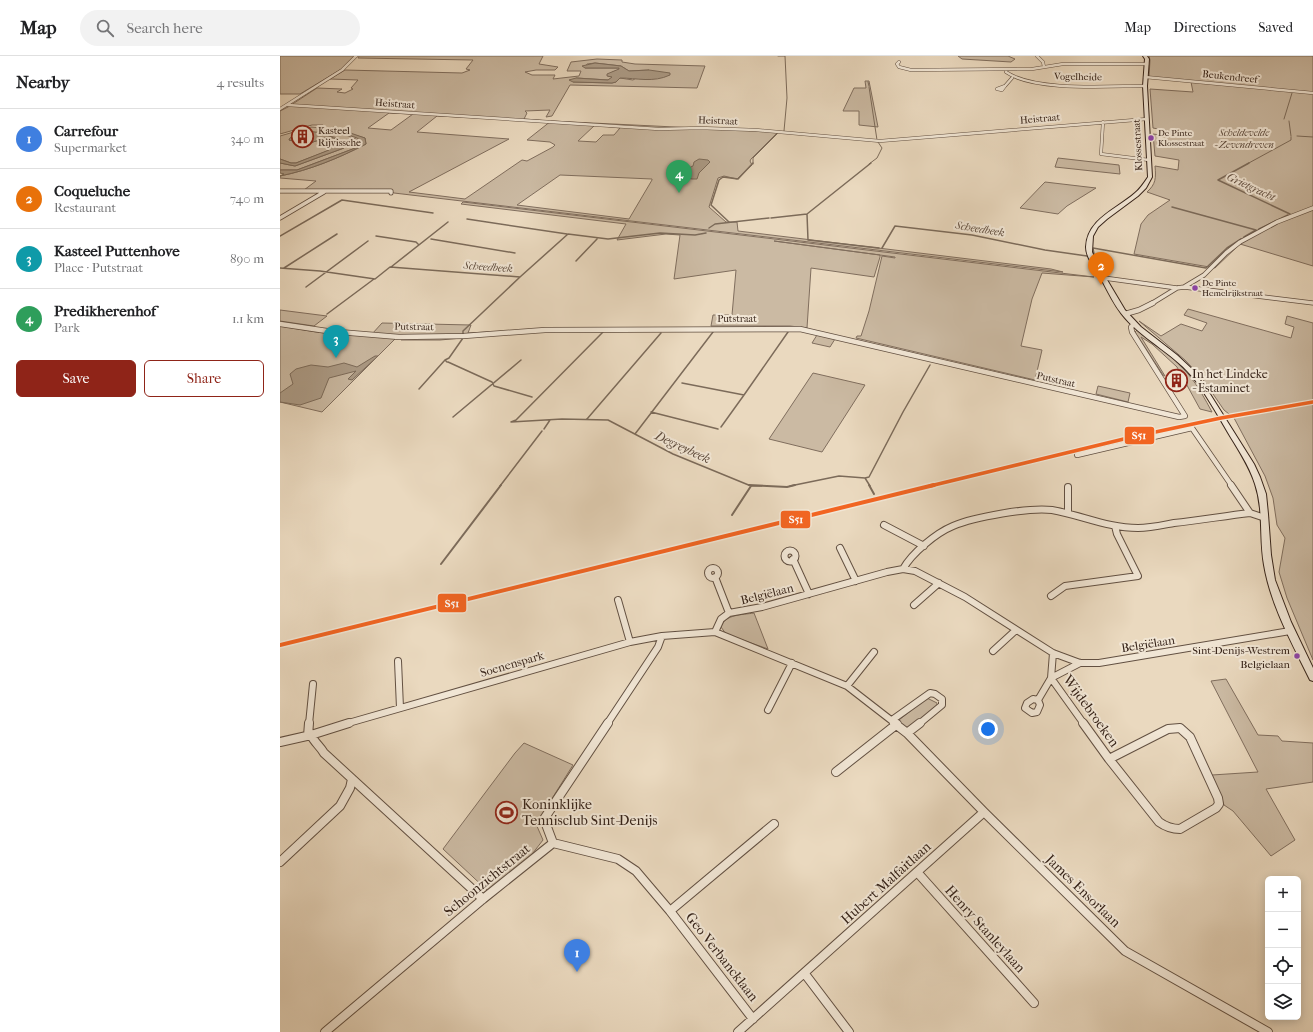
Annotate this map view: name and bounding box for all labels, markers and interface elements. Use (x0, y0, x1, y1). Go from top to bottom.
search box (80, 10, 360, 46)
text: Map (20, 17, 56, 39)
icon: search (94, 17, 116, 39)
text: Search here (126, 19, 203, 37)
text: Map (1124, 19, 1151, 36)
text: Directions (1173, 19, 1236, 36)
text: Saved (1258, 19, 1293, 36)
street label: Beukendreef (1202, 68, 1261, 86)
street label: Vogelheide (1053, 71, 1102, 83)
text: Nearby (16, 72, 70, 92)
text: 4 results (217, 75, 264, 90)
street label: Heistraat (375, 97, 416, 111)
street label: Heistraat (1020, 111, 1061, 127)
street label: Heistraat (698, 114, 739, 128)
street label: Klossestraat (1131, 118, 1145, 171)
text: Carrefour (54, 122, 118, 140)
building icon: Kasteel Rijvissche (289, 124, 315, 150)
place label: Kasteel Rijvissche (318, 125, 361, 149)
park label: Scheldevelde - Zevendreven (1214, 127, 1274, 151)
place label: De Pinte Klossestraat (1158, 128, 1205, 148)
text: 1 (27, 131, 31, 146)
text: 340 m (230, 131, 264, 146)
marker: De Pinte Klossestraat (1146, 133, 1156, 143)
text: Supermarket (54, 140, 127, 155)
pin: 4 (666, 160, 692, 193)
water label: Grietgracht (1225, 170, 1278, 204)
text: Coqueluche (54, 182, 130, 200)
text: 2 (26, 191, 32, 206)
text: 740 m (230, 191, 264, 206)
text: Restaurant (54, 200, 116, 215)
water label: Scheedbeek (954, 219, 1006, 239)
text: Kasteel Puttenhove (54, 242, 180, 260)
text: 3 (26, 251, 32, 266)
text: 890 m (230, 251, 264, 266)
pin: 2 (1088, 252, 1114, 285)
water label: Scheedbeek (462, 259, 513, 275)
text: Place · Putstraat (54, 260, 143, 275)
place label: De Pinte Hemelrijkstraat (1202, 278, 1264, 298)
marker: De Pinte Hemelrijkstraat (1190, 283, 1200, 293)
text: Predikherenhof (54, 302, 156, 320)
text: 4 (25, 311, 33, 326)
text: 1.1 km (232, 311, 264, 326)
street label: Putstraat (717, 313, 757, 325)
text: Park (54, 320, 80, 335)
street label: Putstraat (394, 321, 434, 333)
pin: 3 (323, 325, 349, 358)
button: Save (16, 360, 136, 397)
button: Share (144, 360, 264, 397)
place label: In het Lindeke - Estaminet (1192, 367, 1268, 395)
building icon: In het Lindeke - Estaminet (1163, 368, 1189, 394)
street label: Putstraat (1035, 370, 1077, 390)
line badge: S51 (1124, 426, 1155, 445)
water label: Degreybeek (652, 427, 713, 466)
text: S51 (1132, 429, 1146, 442)
line badge: S51 (780, 510, 811, 529)
text: S51 (789, 513, 803, 526)
street label: Belgiëlaan (739, 581, 795, 607)
line badge: S51 (437, 593, 467, 613)
text: S51 (445, 597, 459, 610)
street label: Belgiëlaan (1120, 633, 1176, 655)
place label: Sint-Denijs-Westrem Belgielaan (1192, 644, 1291, 671)
street label: Soenenspark (478, 648, 546, 680)
marker: Sint-Denijs-Westrem Belgielaan (1292, 651, 1302, 661)
street label: Wijdebroeken (1059, 671, 1123, 750)
your location (978, 719, 998, 739)
place label: Koninklijke Tennisclub Sint-Denijs (522, 796, 657, 829)
sports icon: Koninklijke Tennisclub Sint-Denijs (494, 799, 520, 825)
street label: Hubert Malfaitlaan (837, 838, 935, 928)
street label: Schoonzichtstraat (440, 840, 534, 920)
street label: James Ensorlaan (1041, 850, 1124, 931)
map controls (1265, 876, 1301, 1020)
button: + (1265, 876, 1301, 912)
street label: Henry Stanleylaan (941, 882, 1029, 976)
street label: Geo Verbancklaan (682, 909, 762, 1005)
button: − (1265, 912, 1301, 948)
pin: 1 (564, 939, 590, 972)
button: locate (1265, 948, 1301, 984)
button: layers (1265, 984, 1301, 1020)

